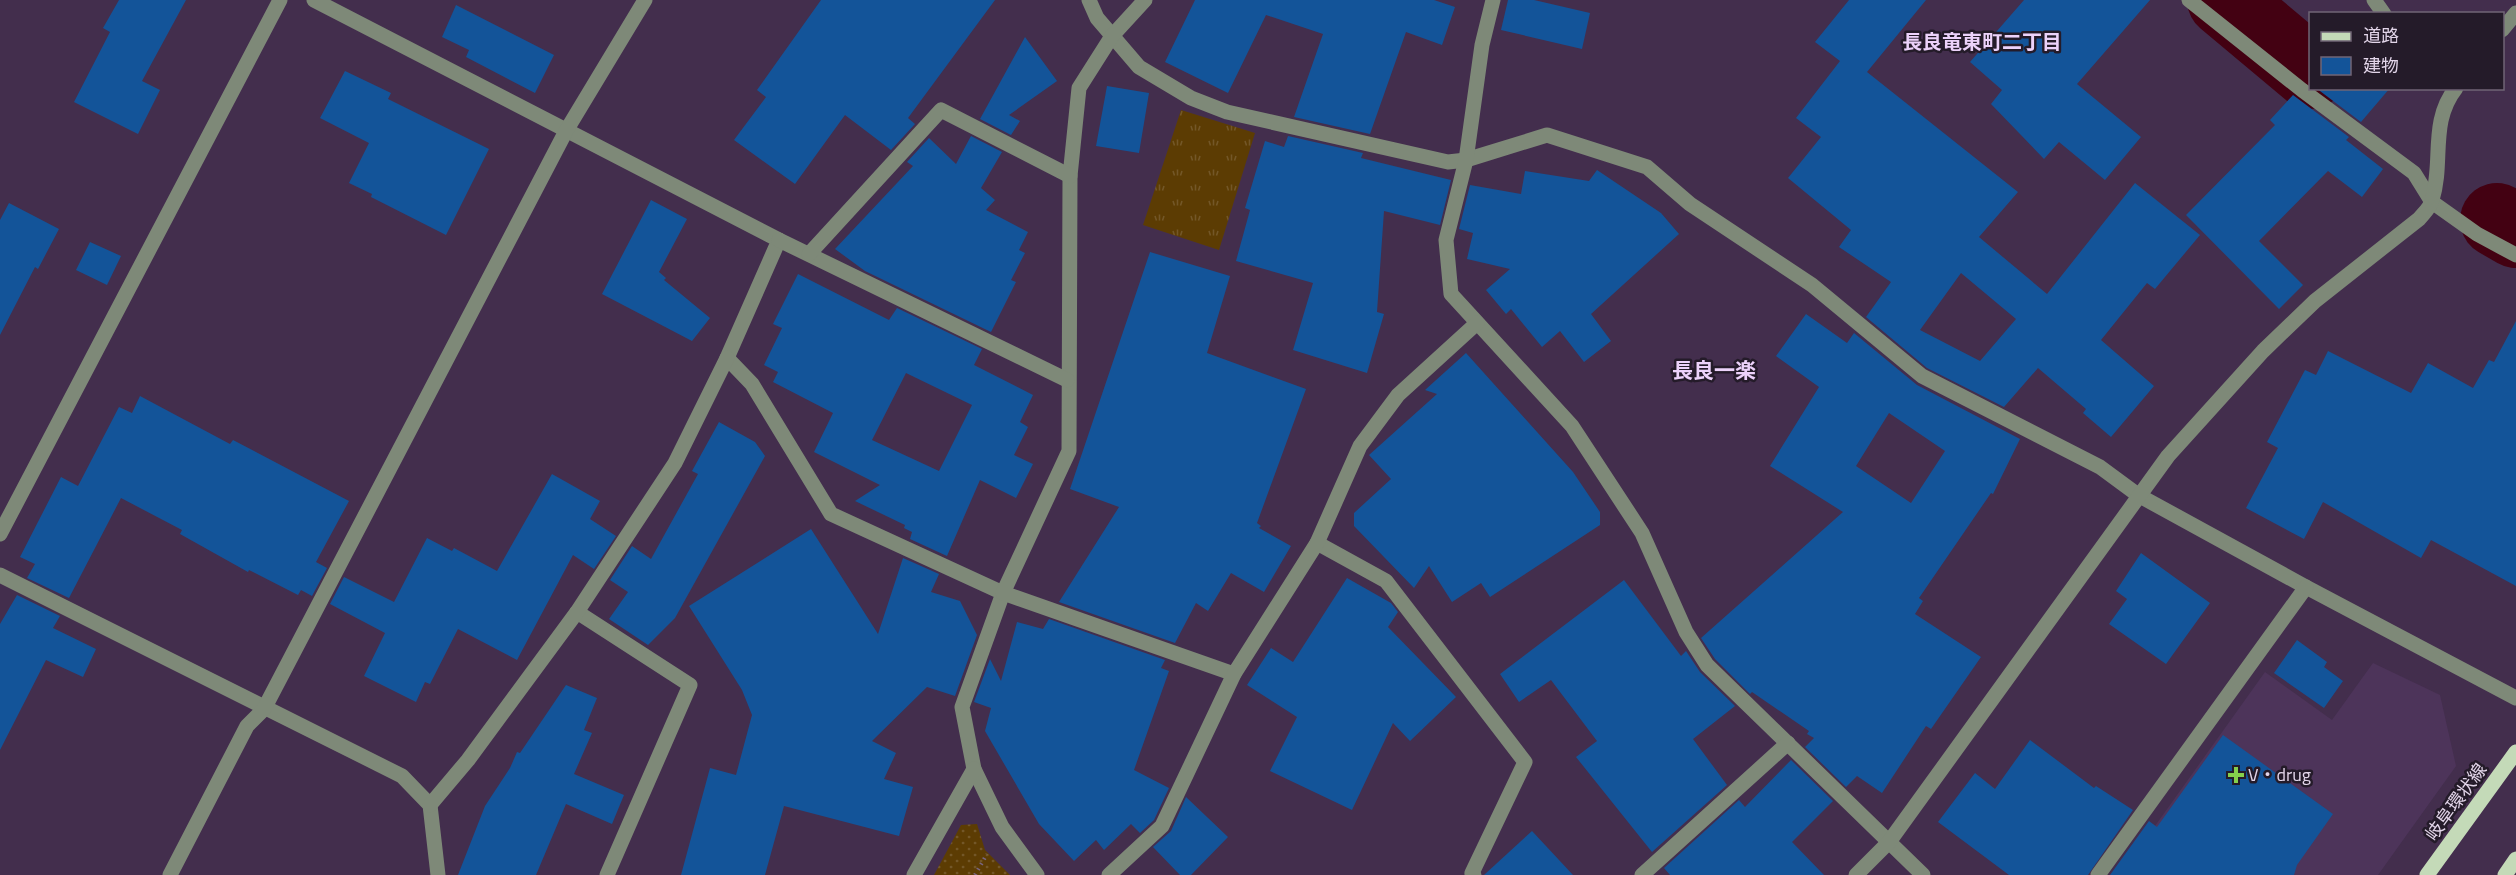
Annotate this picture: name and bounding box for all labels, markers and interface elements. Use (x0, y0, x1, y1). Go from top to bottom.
legend (2309, 12, 2504, 90)
text: 道路 (2363, 22, 2399, 49)
district label: 長良竜東町二丁目 (1902, 26, 2062, 57)
text: 建物 (2363, 52, 2399, 79)
district label: 長良一楽 (1672, 354, 1756, 386)
street label: 岐阜環状線 (2418, 757, 2493, 846)
place label: V・drug (2248, 761, 2311, 788)
marker: V・drug (2229, 768, 2243, 782)

